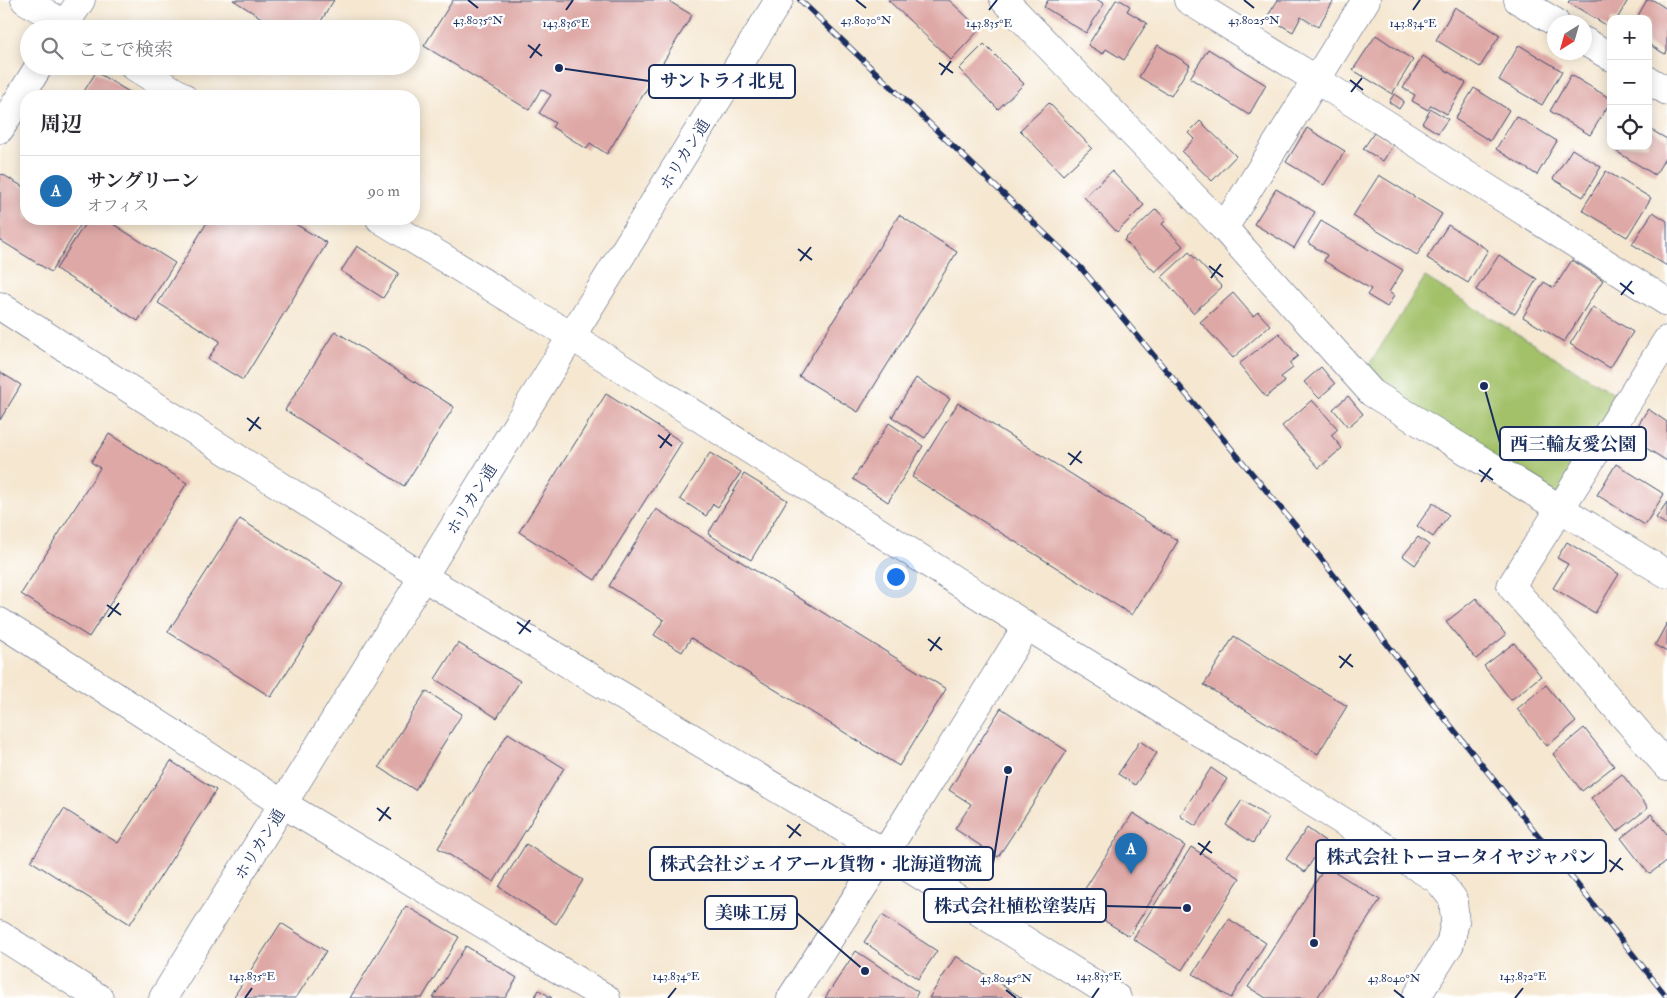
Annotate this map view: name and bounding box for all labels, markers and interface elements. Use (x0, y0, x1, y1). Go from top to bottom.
text: 43.8035°N (453, 13, 503, 28)
text: 43.8030°N (841, 13, 892, 28)
text: 43.8025°N (1228, 13, 1280, 28)
north arrow (1547, 15, 1592, 60)
map controls (1607, 15, 1652, 150)
button: + (1607, 15, 1652, 60)
text: 143.836°E (543, 16, 590, 31)
text: 143.835°E (966, 16, 1012, 31)
text: 143.834°E (1389, 16, 1437, 31)
search box (20, 20, 420, 75)
icon: search (38, 34, 66, 62)
text: ここで検索 (78, 38, 173, 62)
button: − (1607, 60, 1652, 105)
callout: サントライ北見 (649, 65, 795, 98)
text: サントライ北見 (660, 70, 784, 93)
button: locate (1607, 105, 1652, 150)
text: 周辺 (40, 111, 82, 138)
street label: ホリカン通 (655, 115, 714, 194)
text: サングリーン (87, 169, 199, 193)
text: A (51, 181, 61, 201)
text: 90 m (368, 181, 400, 201)
text: オフィス (87, 196, 149, 216)
callout: 西三輪友愛公園 (1500, 427, 1646, 460)
text: 西三輪友愛公園 (1510, 433, 1636, 456)
street label: ホリカン通 (442, 460, 501, 539)
your location (883, 564, 909, 590)
street label: ホリカン通 (230, 805, 289, 884)
pin: A (1115, 833, 1147, 874)
callout: 株式会社トーヨータイヤジャパン (1316, 840, 1606, 873)
text: 株式会社トーヨータイヤジャパン (1326, 846, 1596, 869)
callout: 株式会社ジェイアール貨物・北海道物流 (650, 847, 993, 880)
text: 株式会社ジェイアール貨物・北海道物流 (660, 853, 982, 876)
callout: 株式会社植松塗装店 (924, 889, 1106, 922)
text: 株式会社植松塗装店 (934, 895, 1096, 918)
callout: 美味工房 (705, 896, 797, 929)
text: 美味工房 (715, 902, 787, 925)
text: 143.835°E (229, 969, 275, 984)
text: 143.834°E (652, 969, 700, 984)
text: 143.833°E (1076, 969, 1122, 984)
text: 143.832°E (1500, 969, 1547, 984)
text: 43.8045°N (980, 971, 1032, 986)
text: 43.8040°N (1368, 971, 1421, 986)

